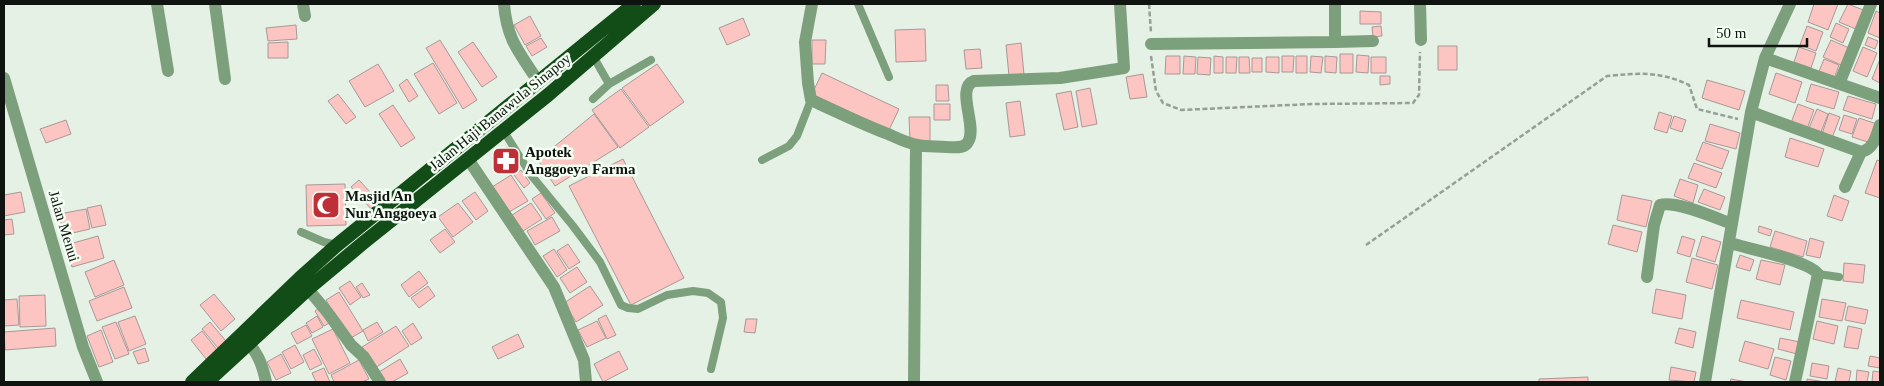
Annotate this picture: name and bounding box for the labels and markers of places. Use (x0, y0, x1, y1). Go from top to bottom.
place label: Apotek Anggoeya Farma (525, 144, 636, 177)
pharmacy icon: Apotek Anggoeya Farma (491, 146, 521, 176)
place label: Masjid An Nur Anggoeya (345, 188, 437, 221)
mosque icon: Masjid An Nur Anggoeya (311, 190, 341, 220)

